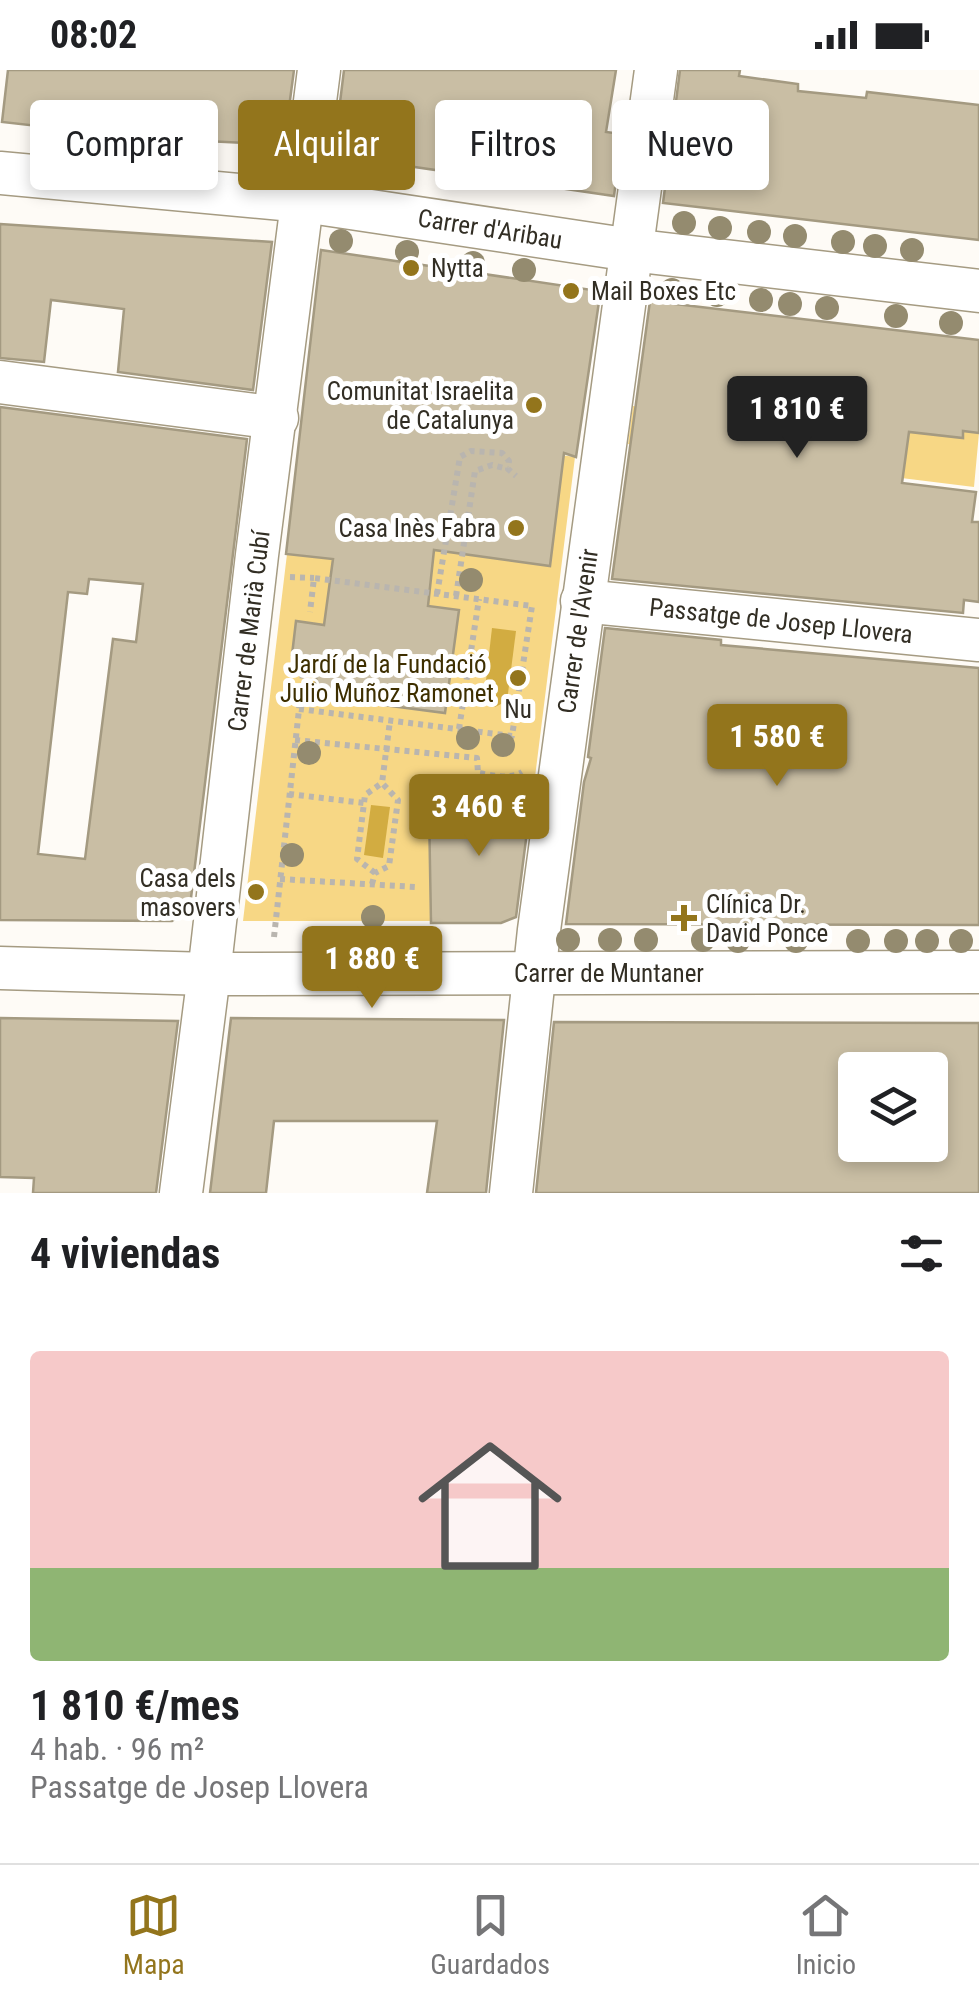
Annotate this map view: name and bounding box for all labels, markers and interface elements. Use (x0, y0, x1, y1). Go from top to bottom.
text: 08:02 (50, 13, 137, 57)
chip: Comprar (30, 100, 218, 190)
chip: Alquilar (238, 100, 415, 190)
chip: Filtros (435, 100, 592, 190)
chip: Nuevo (612, 100, 769, 190)
street label: Carrer d'Aribau (416, 203, 564, 255)
place label: Nytta (431, 254, 484, 283)
marker: Nytta (400, 257, 422, 279)
place label: Mail Boxes Etc (591, 277, 736, 306)
marker: Mail Boxes Etc (560, 280, 582, 302)
pin: 1 810 € (705, 376, 889, 461)
place label: Comunitat Israelita de Catalunya (327, 377, 514, 435)
text: 1 810 € (749, 389, 845, 427)
marker: Comunitat Israelita de Catalunya (523, 394, 545, 416)
place label: Casa Inès Fabra (339, 514, 496, 543)
marker: Casa Inès Fabra (505, 517, 527, 539)
street label: Carrer de Marià Cubí (222, 528, 276, 733)
street label: Carrer de l'Avenir (552, 546, 604, 715)
street label: Passatge de Josep Llovera (648, 593, 914, 649)
park label: Jardí de la Fundació Julio Muñoz Ramonet (280, 650, 494, 708)
marker: Nu (507, 667, 529, 689)
place label: Nu (504, 695, 532, 724)
pin: 1 580 € (685, 704, 869, 789)
text: 1 580 € (729, 717, 825, 755)
pin: 3 460 € (387, 774, 571, 859)
text: 3 460 € (431, 787, 527, 825)
place label: Casa dels masovers (139, 864, 236, 922)
marker: Casa dels masovers (245, 881, 267, 903)
place label: Clínica Dr. David Ponce (706, 890, 828, 948)
marker: Clínica Dr. David Ponce (671, 905, 697, 931)
pin: 1 880 € (280, 926, 464, 1011)
text: 1 880 € (324, 939, 420, 977)
street label: Carrer de Muntaner (514, 959, 704, 988)
map controls (838, 1052, 948, 1162)
button: layers (838, 1052, 948, 1162)
icon: filters (894, 1226, 949, 1281)
text: 4 viviendas (30, 1229, 220, 1278)
icon: home (400, 1416, 580, 1596)
text: 1 810 €/mes (30, 1681, 240, 1730)
text: 4 hab. · 96 m² (30, 1730, 204, 1768)
text: Passatge de Josep Llovera (30, 1768, 369, 1806)
tab: Mapa (123, 1888, 185, 1981)
tab: Guardados (430, 1888, 550, 1981)
tab: Inicio (796, 1888, 856, 1981)

